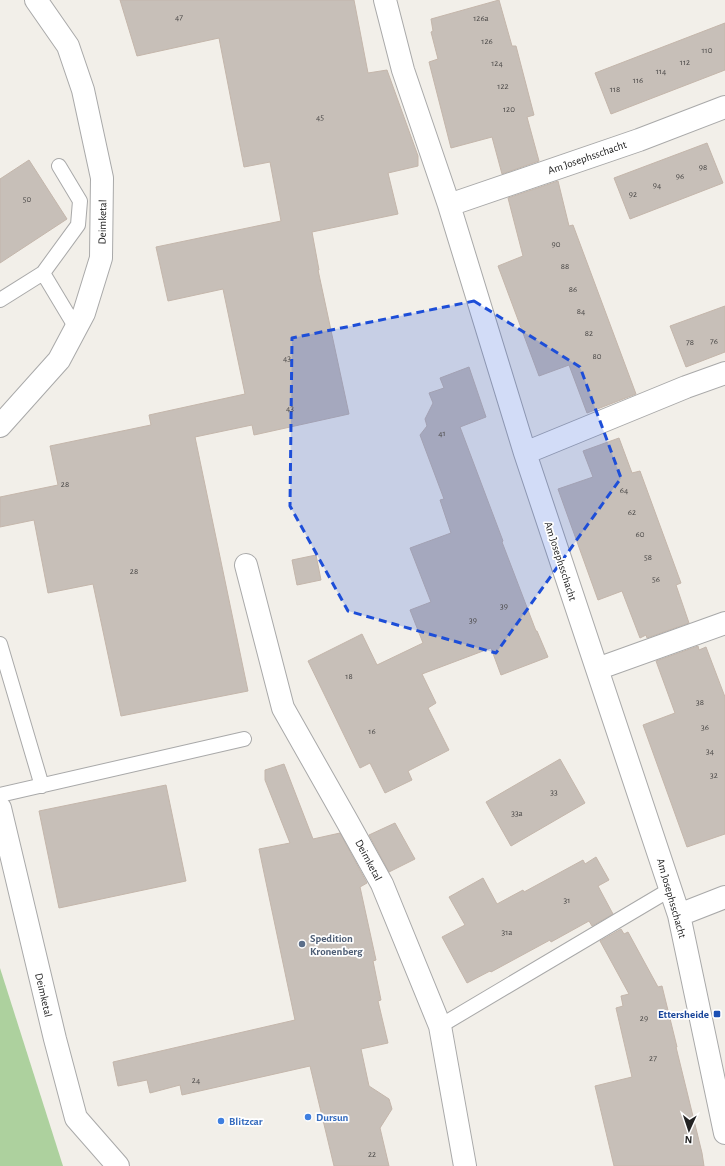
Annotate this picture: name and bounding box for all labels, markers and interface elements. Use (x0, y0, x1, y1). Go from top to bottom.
house number: 47 (175, 13, 183, 22)
house number: 126a (473, 14, 489, 23)
house number: 126 (481, 37, 493, 46)
house number: 110 (702, 46, 713, 55)
house number: 112 (680, 58, 690, 67)
house number: 124 (491, 59, 503, 68)
house number: 114 (656, 67, 667, 76)
house number: 116 (633, 76, 643, 85)
house number: 122 (497, 82, 509, 91)
house number: 118 (610, 85, 620, 94)
house number: 120 (503, 105, 515, 114)
house number: 45 (316, 113, 324, 122)
street label: Am Josephsschacht (546, 139, 628, 176)
house number: 98 (699, 163, 707, 172)
house number: 96 (676, 172, 684, 181)
house number: 94 (653, 181, 662, 190)
house number: 92 (629, 190, 637, 199)
house number: 50 (23, 195, 32, 204)
street label: Deimketal (97, 199, 108, 245)
house number: 90 (552, 240, 561, 249)
house number: 88 (561, 262, 569, 271)
house number: 86 (569, 285, 577, 294)
house number: 84 (577, 307, 586, 316)
house number: 82 (585, 329, 593, 338)
house number: 76 (710, 337, 718, 346)
house number: 78 (686, 338, 694, 347)
house number: 80 (592, 352, 602, 361)
house number: 43 (283, 354, 291, 363)
house number: 43 (286, 404, 294, 413)
house number: 41 (438, 429, 446, 438)
house number: 28 (61, 480, 69, 489)
house number: 64 (620, 486, 629, 495)
house number: 62 (628, 508, 636, 517)
street label: Am Josephsschacht (543, 520, 579, 603)
house number: 60 (636, 530, 645, 539)
house number: 58 (644, 553, 652, 562)
house number: 28 (130, 567, 138, 576)
house number: 56 (652, 575, 660, 584)
house number: 39 (500, 602, 508, 611)
house number: 39 (469, 616, 477, 625)
house number: 18 (345, 672, 353, 681)
house number: 38 (696, 698, 704, 707)
house number: 36 (701, 723, 709, 732)
house number: 16 (368, 727, 376, 736)
house number: 34 (706, 747, 715, 756)
house number: 32 (710, 771, 718, 780)
house number: 33 (550, 788, 558, 797)
house number: 33a (511, 809, 523, 818)
street label: Deimketal (353, 838, 384, 883)
street label: Am Josephsschacht (655, 857, 688, 940)
house number: 31 (564, 896, 570, 905)
house number: 31a (502, 928, 512, 937)
place label: Spedition Kronenberg (310, 933, 363, 957)
marker: Spedition Kronenberg (297, 939, 307, 949)
street label: Deimketal (33, 972, 54, 1018)
place label: Ettersheide (658, 1009, 709, 1020)
marker: Ettersheide (712, 1009, 722, 1019)
house number: 29 (640, 1014, 648, 1023)
house number: 27 (649, 1054, 657, 1063)
house number: 24 (192, 1076, 201, 1085)
north arrow (669, 1110, 709, 1150)
marker: Dursun (303, 1112, 313, 1122)
place label: Dursun (316, 1112, 349, 1123)
marker: Blitzcar (216, 1116, 226, 1126)
place label: Blitzcar (229, 1116, 263, 1127)
text: N (684, 1134, 693, 1145)
house number: 22 (368, 1150, 376, 1159)

